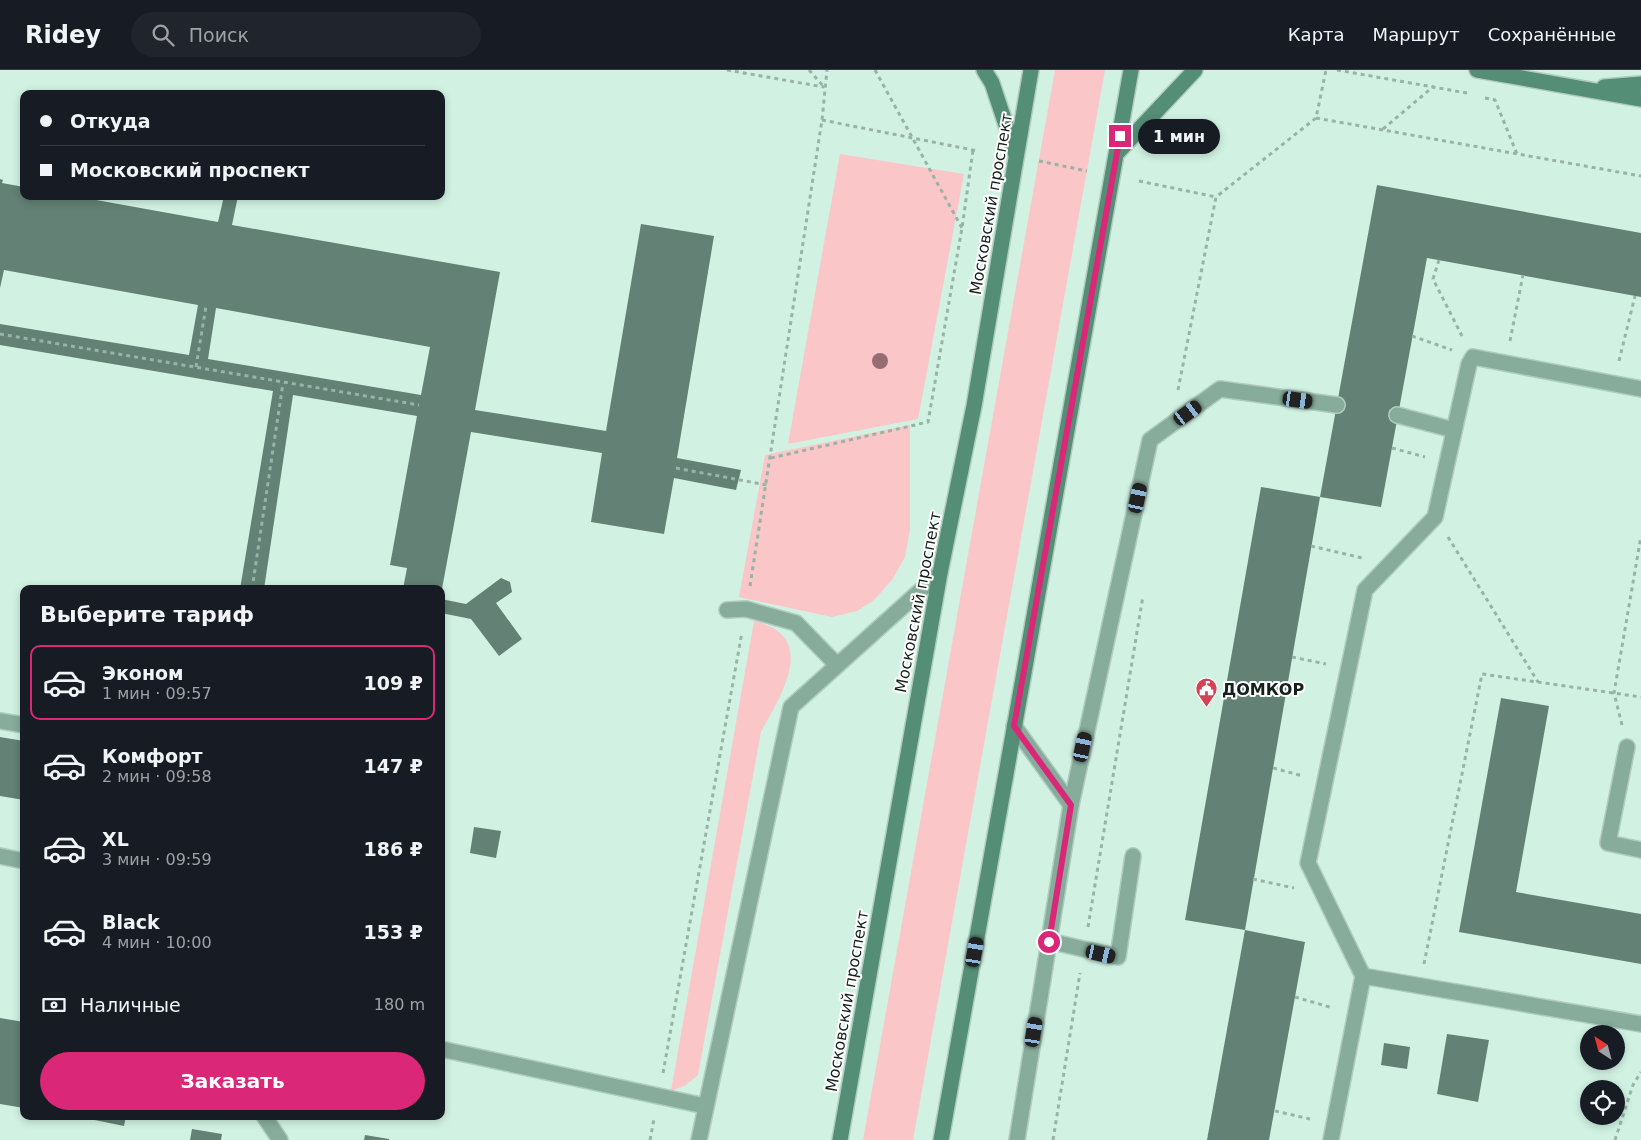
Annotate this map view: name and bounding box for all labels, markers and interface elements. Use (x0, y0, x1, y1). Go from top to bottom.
search box (131, 12, 481, 57)
text: Ridey (25, 21, 101, 49)
icon: search (149, 21, 177, 49)
text: Поиск (189, 24, 249, 46)
text: Карта (1288, 24, 1345, 45)
text: Маршрут (1373, 24, 1460, 45)
text: Сохранённые (1488, 24, 1616, 45)
text: Откуда (70, 110, 151, 132)
street label: Московский проспект (966, 112, 1016, 296)
callout: 1 мин (1138, 118, 1220, 154)
route end (1109, 125, 1131, 147)
text: 1 мин (1153, 127, 1205, 146)
text: Московский проспект (70, 159, 310, 181)
car (1282, 390, 1313, 410)
car (1171, 398, 1204, 428)
car (1127, 482, 1148, 514)
street label: Московский проспект (891, 510, 945, 694)
text: Выберите тариф (40, 602, 254, 627)
icon: car (42, 660, 87, 705)
text: Эконом (102, 662, 184, 684)
text: 109 ₽ (364, 672, 423, 694)
public building icon: ДОМКОР (1194, 677, 1218, 708)
place label: ДОМКОР (1222, 680, 1304, 699)
text: 1 мин · 09:57 (102, 684, 212, 703)
car (1072, 731, 1093, 763)
icon: car (42, 743, 87, 788)
text: Комфорт (102, 745, 203, 767)
text: 147 ₽ (364, 755, 423, 777)
text: 2 мин · 09:58 (102, 767, 212, 786)
icon: car (42, 826, 87, 871)
text: XL (102, 828, 129, 850)
text: 186 ₽ (364, 838, 423, 860)
text: 3 мин · 09:59 (102, 850, 212, 869)
icon: car (42, 909, 87, 954)
street label: Московский проспект (822, 909, 872, 1093)
text: Black (102, 911, 160, 933)
text: 153 ₽ (364, 921, 423, 943)
route start (1038, 931, 1060, 953)
text: 4 мин · 10:00 (102, 933, 212, 952)
car (965, 936, 984, 968)
car (1084, 943, 1117, 965)
icon: cash (40, 991, 68, 1019)
text: Наличные (80, 994, 181, 1016)
text: 180 m (374, 995, 425, 1014)
car (1024, 1016, 1043, 1048)
north arrow (1580, 1025, 1625, 1070)
map controls (1580, 1025, 1625, 1125)
button: Заказать (40, 1052, 425, 1110)
button: locate (1580, 1080, 1625, 1125)

